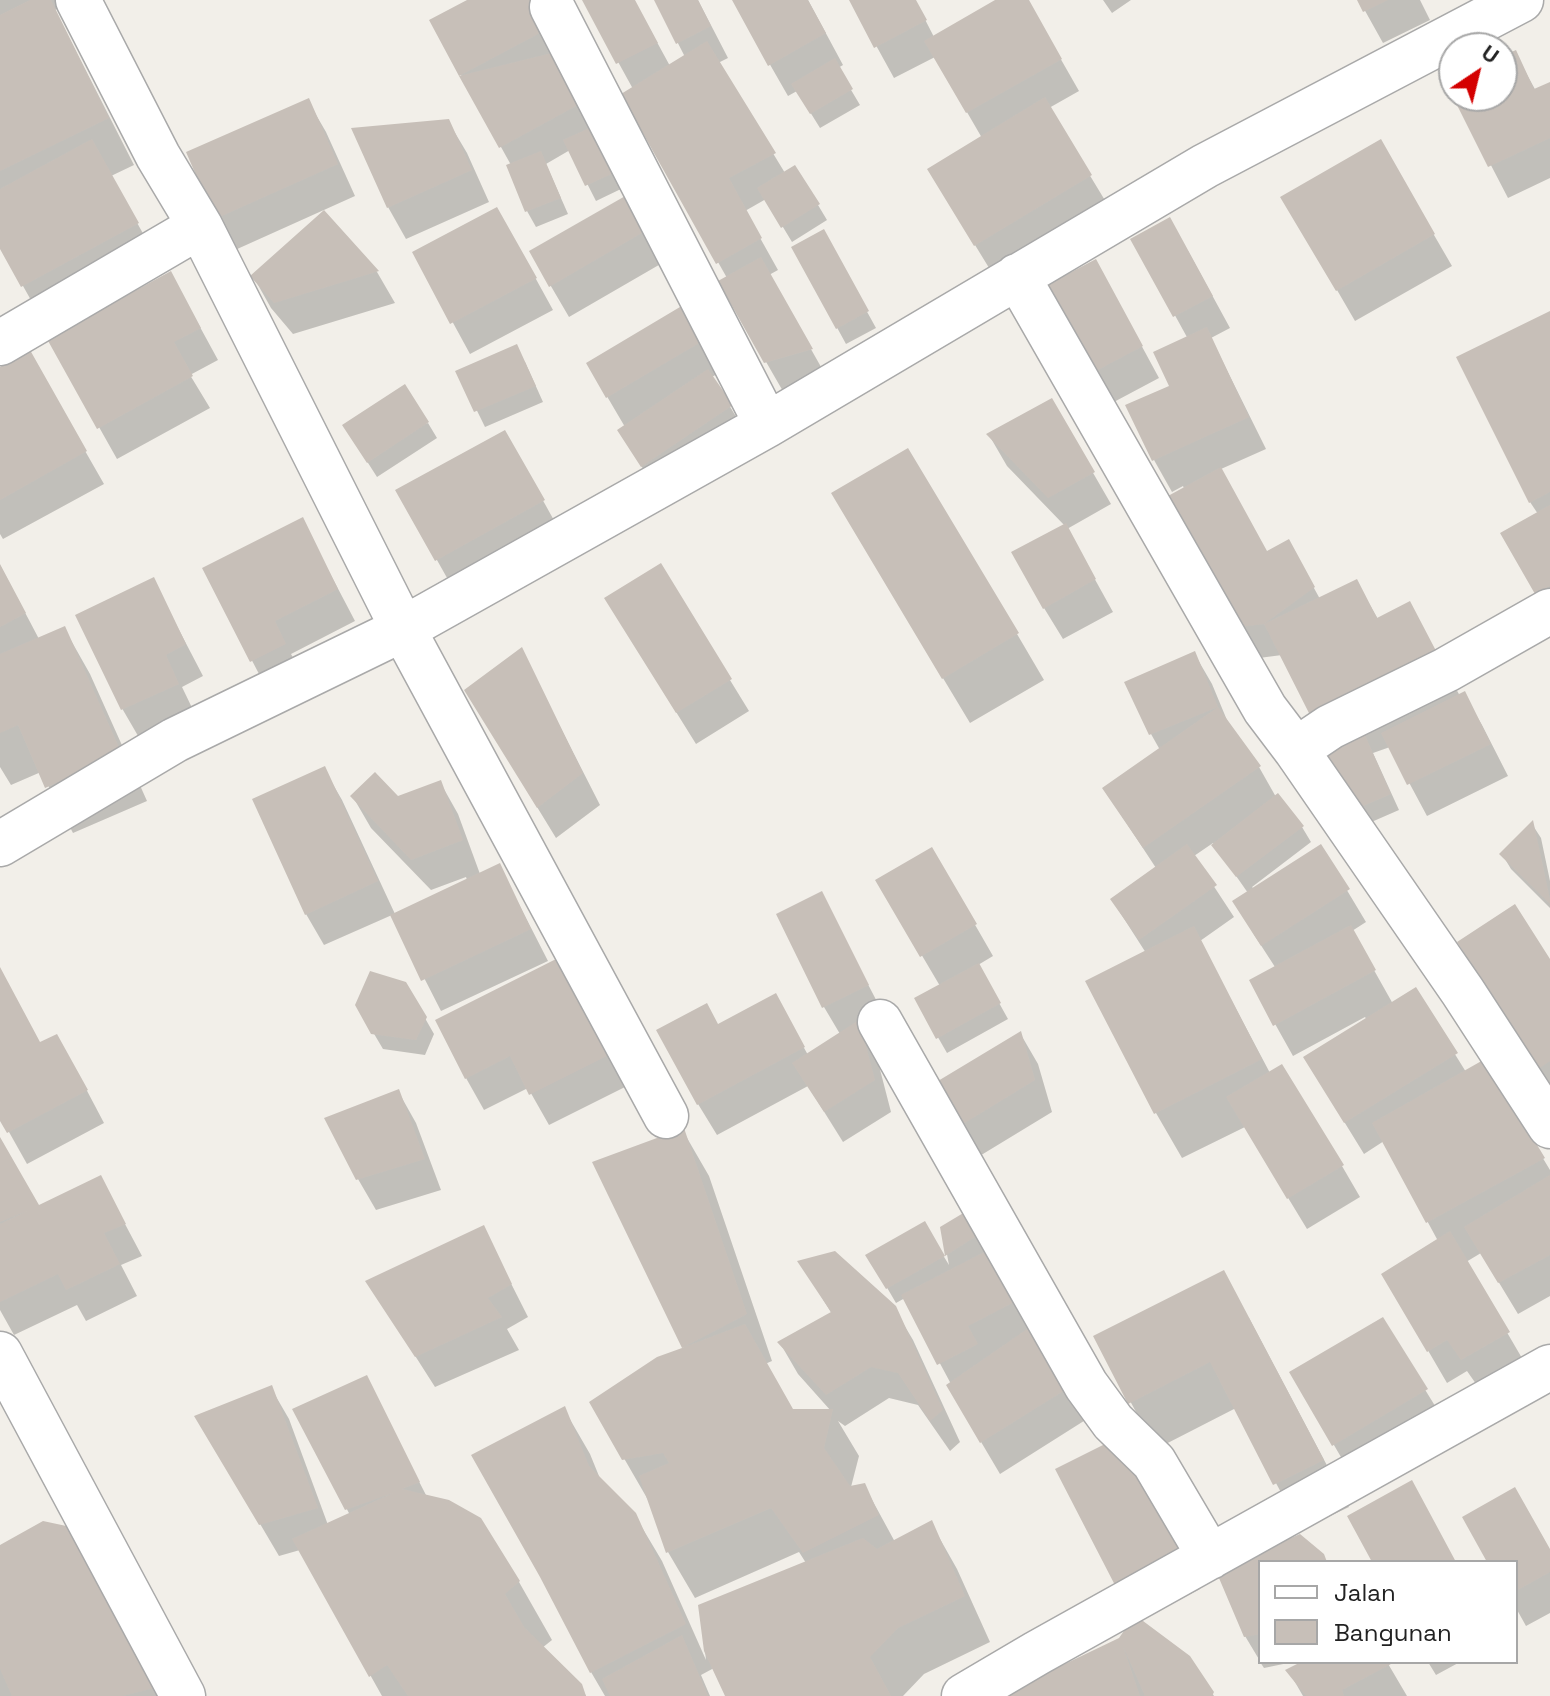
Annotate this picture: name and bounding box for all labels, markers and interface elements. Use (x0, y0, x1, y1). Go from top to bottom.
north arrow (1438, 32, 1518, 112)
text: U (1477, 38, 1505, 70)
legend (1258, 1560, 1518, 1664)
text: Jalan (1334, 1577, 1396, 1608)
text: Bangunan (1334, 1617, 1452, 1648)

